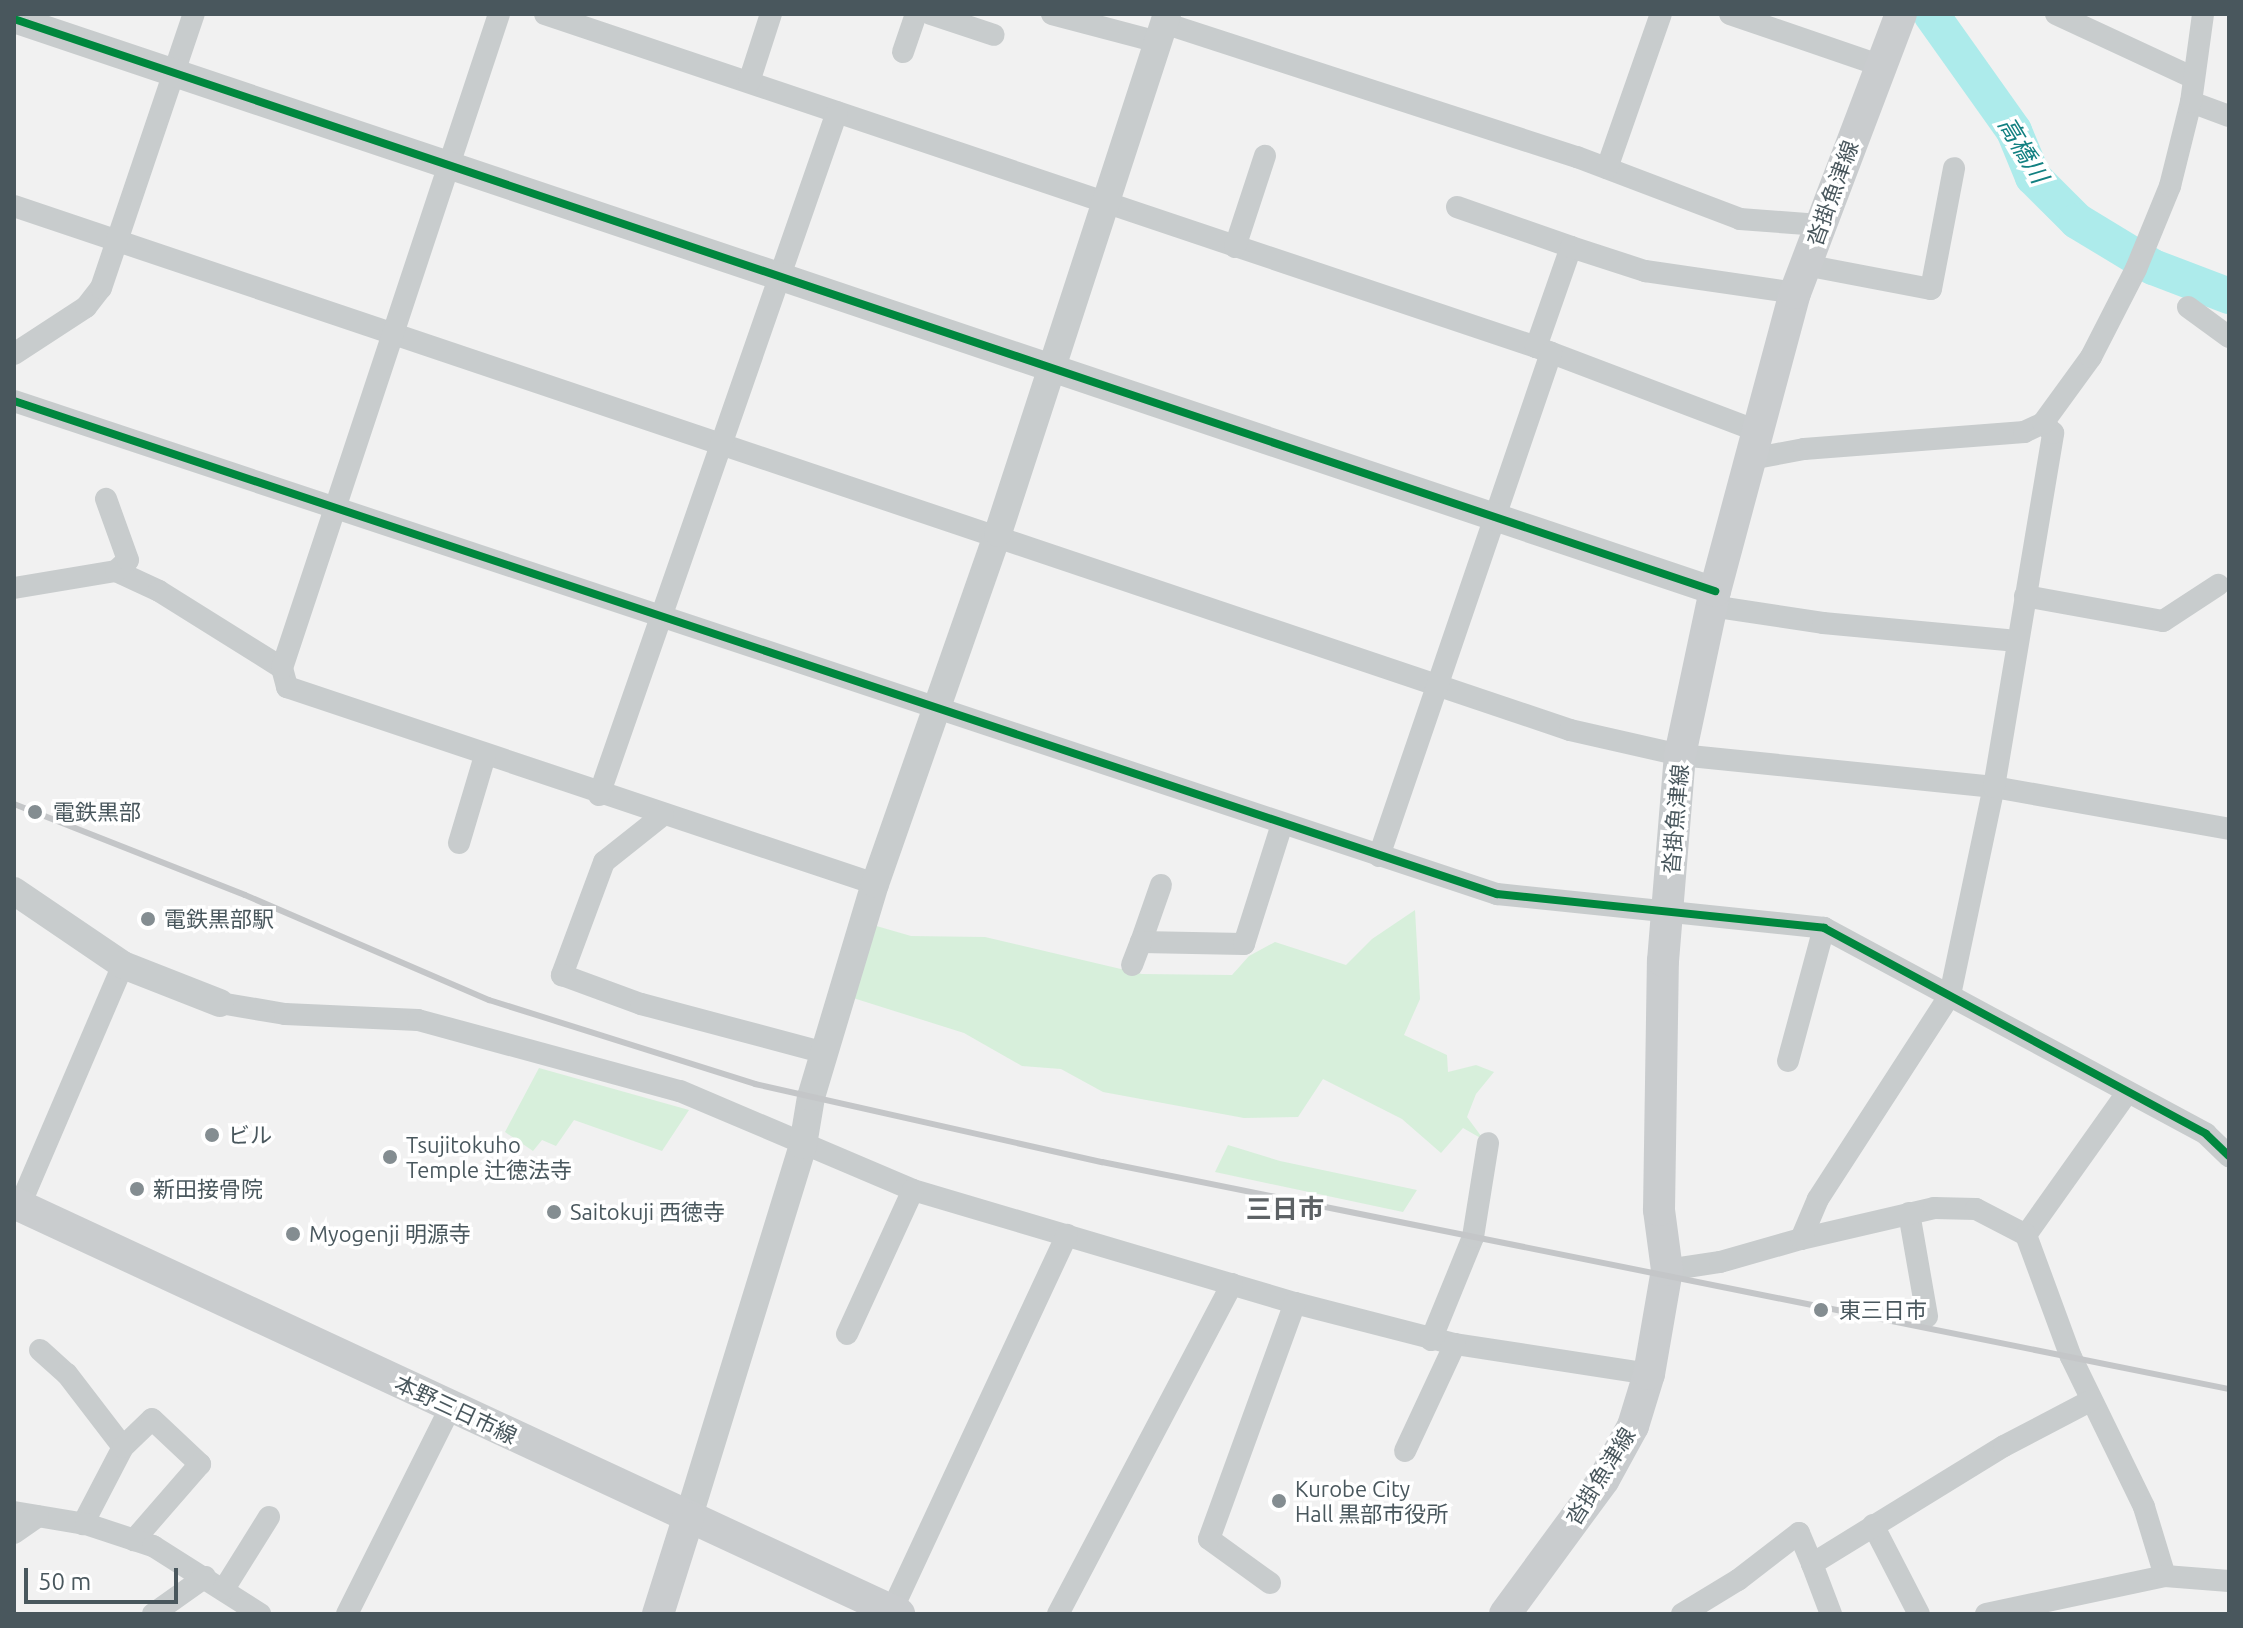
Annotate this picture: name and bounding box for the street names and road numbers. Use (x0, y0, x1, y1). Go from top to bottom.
street label: 沓掛魚津線 (1801, 137, 1863, 249)
street label: 沓掛魚津線 (1657, 763, 1693, 875)
street label: 本野三日市線 (391, 1369, 521, 1449)
street label: 沓掛魚津線 (1560, 1422, 1640, 1530)

